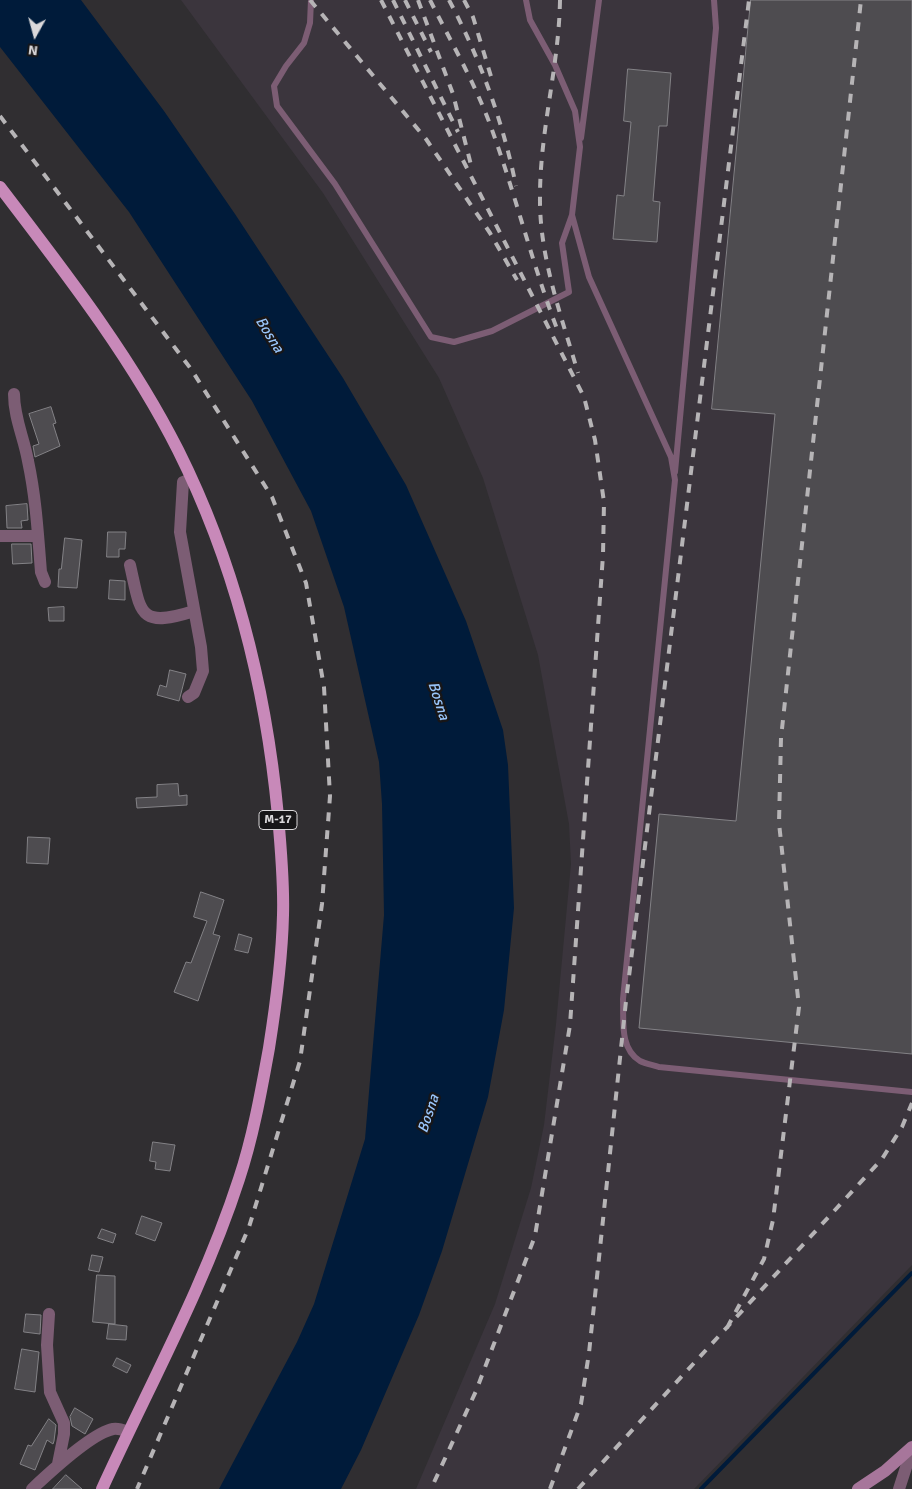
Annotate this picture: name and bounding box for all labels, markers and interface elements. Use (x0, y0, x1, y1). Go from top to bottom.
north arrow (10, 10, 60, 60)
text: N (27, 41, 39, 59)
water label: Bosna (251, 314, 287, 356)
water label: Bosna (423, 680, 453, 722)
road number: M-17 (259, 810, 297, 830)
water label: Bosna (414, 1093, 444, 1135)

